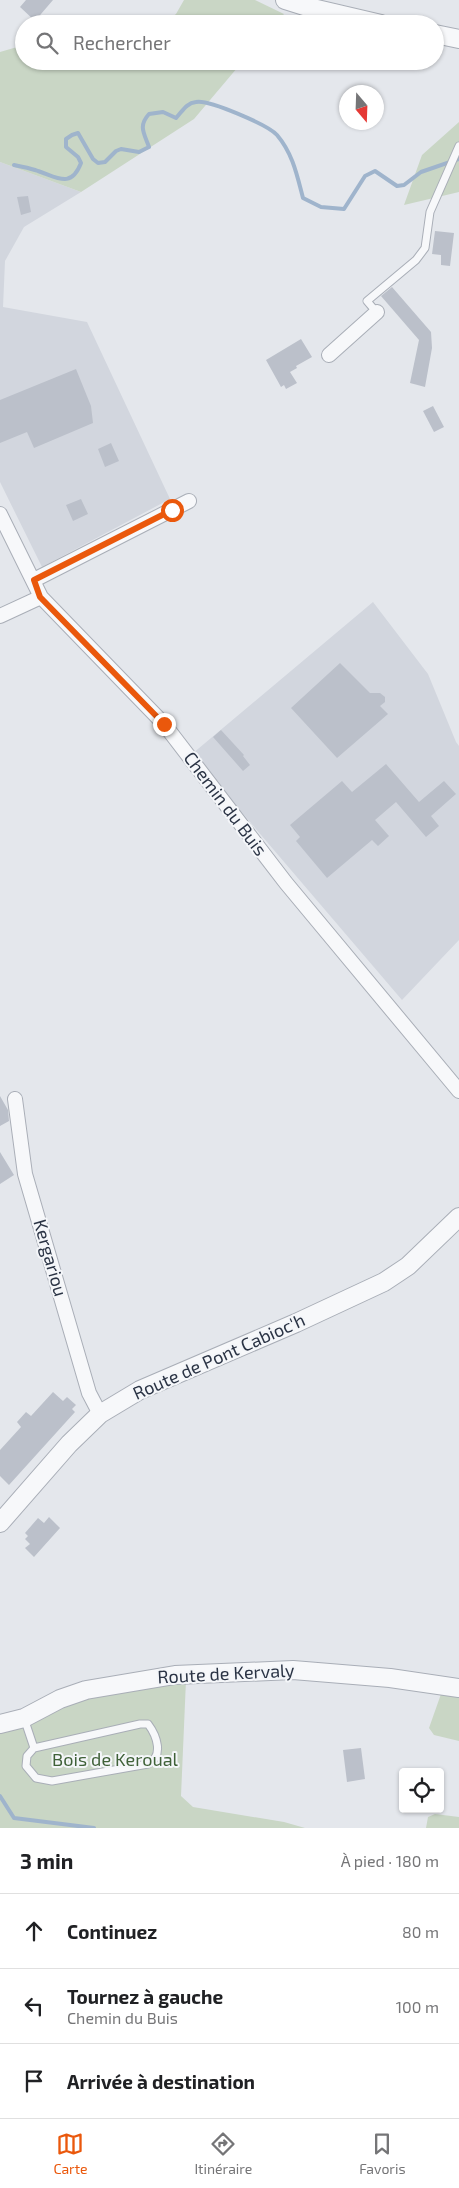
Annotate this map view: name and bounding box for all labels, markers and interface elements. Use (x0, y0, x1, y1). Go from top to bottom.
search box (15, 15, 444, 70)
icon: search (33, 29, 61, 57)
text: Rechercher (73, 31, 171, 54)
north arrow (339, 85, 384, 130)
route start (161, 499, 184, 522)
route end (153, 713, 176, 736)
street label: Chemin du Buis (179, 747, 272, 860)
street label: Kergariou (29, 1217, 72, 1299)
street label: Route de Pont Cabioc'h (129, 1308, 308, 1404)
street label: Route de Kervaly (157, 1658, 295, 1688)
park label: Bois de Keroual (52, 1748, 179, 1770)
map controls (399, 1768, 444, 1813)
button: locate (399, 1768, 444, 1813)
text: 3 min (20, 1848, 73, 1873)
text: À pied · 180 m (341, 1851, 439, 1870)
icon: ahead (20, 1917, 48, 1945)
text: Continuez (67, 1920, 157, 1943)
text: 80 m (402, 1922, 439, 1941)
text: Tournez à gauche (67, 1985, 223, 2008)
icon: left (20, 1992, 48, 2020)
text: 100 m (396, 1997, 439, 2016)
text: Chemin du Buis (67, 2008, 178, 2027)
icon: arrive (20, 2067, 48, 2095)
text: Arrivée à destination (67, 2070, 255, 2093)
tab: Carte (53, 2130, 88, 2177)
tab: Itinéraire (194, 2130, 252, 2177)
tab: Favoris (359, 2130, 406, 2177)

